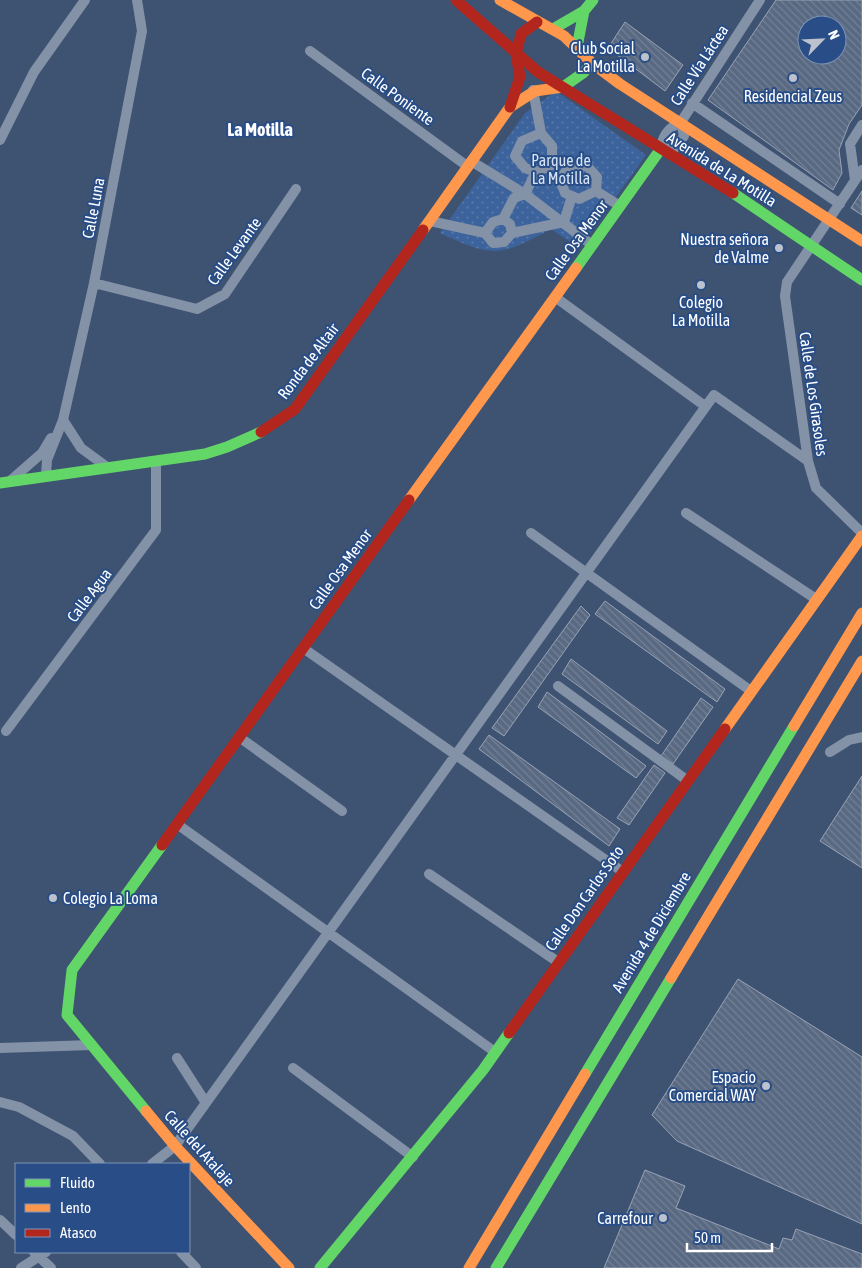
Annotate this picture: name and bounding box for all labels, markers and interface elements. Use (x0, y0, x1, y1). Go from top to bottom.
north arrow (797, 15, 847, 65)
street label: Calle Vía Láctea (666, 21, 732, 109)
text: N (825, 28, 843, 42)
place label: Club Social La Motilla (571, 39, 636, 75)
marker: Club Social La Motilla (639, 51, 651, 63)
street label: Calle Poniente (358, 64, 438, 128)
marker: Residencial Zeus (787, 72, 799, 84)
place label: Residencial Zeus (744, 87, 843, 105)
district label: La Motilla (227, 119, 293, 140)
street label: Avenida de La Motilla (664, 128, 780, 210)
park label: Parque de La Motilla (531, 151, 591, 187)
street label: Calle Luna (78, 176, 108, 240)
street label: Calle Osa Menor (541, 196, 611, 284)
street label: Calle Levante (203, 214, 265, 288)
place label: Nuestra señora de Valme (680, 230, 769, 266)
marker: Nuestra señora de Valme (773, 242, 785, 254)
marker: Colegio La Motilla (695, 279, 707, 291)
place label: Colegio La Motilla (672, 293, 730, 329)
street label: Ronda de Altair (274, 319, 342, 402)
street label: Calle de Los Girasoles (796, 331, 832, 458)
street label: Calle Osa Menor (305, 525, 375, 613)
street label: Calle Agua (63, 565, 116, 626)
street label: Calle Don Carlos Soto (541, 842, 627, 954)
street label: Avenida 4 de Diciembre (608, 868, 694, 996)
place label: Colegio La Loma (63, 889, 158, 908)
marker: Colegio La Loma (47, 892, 59, 904)
place label: Espacio Comercial WAY (669, 1068, 757, 1104)
marker: Espacio Comercial WAY (760, 1080, 772, 1092)
street label: Calle del Atalaje (160, 1106, 239, 1190)
legend (15, 1163, 190, 1253)
text: Fluido (60, 1174, 95, 1191)
text: Lento (60, 1199, 91, 1216)
place label: Carrefour (597, 1209, 653, 1227)
marker: Carrefour (657, 1212, 669, 1224)
scale bar (687, 1220, 772, 1252)
text: Atasco (60, 1224, 97, 1241)
text: 50 m (694, 1229, 721, 1246)

